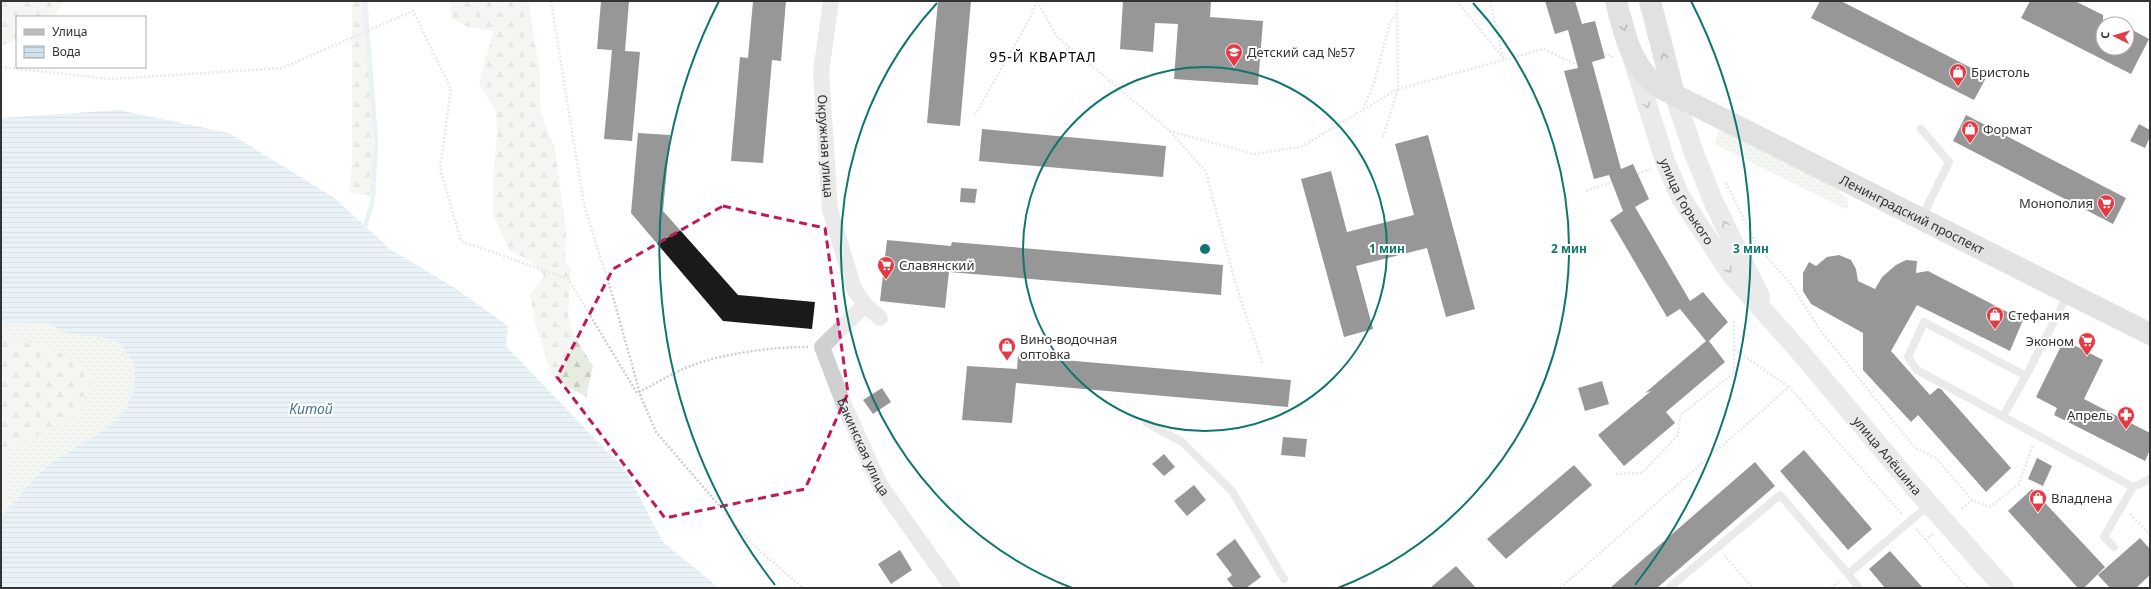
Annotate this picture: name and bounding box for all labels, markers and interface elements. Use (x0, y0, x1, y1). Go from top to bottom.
legend (16, 16, 146, 68)
north arrow (2095, 16, 2135, 56)
text: Улица (52, 23, 87, 40)
one-way arrow (1619, 24, 1627, 31)
text: С (2097, 31, 2112, 39)
school or university icon: Детский сад №57 (1224, 42, 1244, 67)
text: Вода (52, 43, 81, 60)
place label: Детский сад №57 (1247, 43, 1355, 61)
district label: 95-Й КВАРТАЛ (989, 47, 1097, 66)
one-way arrow (1660, 53, 1669, 60)
shop icon: Бристоль (1948, 62, 1968, 87)
place label: Бристоль (1971, 63, 2030, 81)
street label: Окружная улица (813, 94, 838, 199)
one-way arrow (1642, 101, 1651, 108)
shop icon: Формат (1960, 119, 1980, 144)
place label: Формат (1983, 120, 2032, 138)
street label: улица Горького (1656, 156, 1718, 248)
street label: Ленинградский проспект (1837, 170, 1988, 258)
supermarket icon: Монополия (2096, 193, 2116, 218)
place label: Монополия (2019, 194, 2093, 212)
one-way arrow (1722, 221, 1729, 228)
text: 1 мин (1369, 240, 1405, 257)
text: 2 мин (1551, 240, 1587, 257)
text: 3 мин (1733, 240, 1769, 257)
centre of rings (1198, 242, 1212, 256)
supermarket icon: Славянский (876, 255, 896, 280)
place label: Славянский (899, 256, 974, 274)
one-way arrow (1724, 266, 1731, 273)
shop icon: Стефания (1985, 305, 2005, 330)
place label: Стефания (2008, 306, 2070, 324)
place label: Вино-водочная оптовка (1020, 330, 1117, 363)
supermarket icon: Эконом (2077, 331, 2097, 356)
place label: Эконом (2026, 332, 2074, 350)
shop icon: Вино-водочная оптовка (997, 336, 1017, 361)
street label: Бакинская улица (833, 395, 894, 499)
water label: Китой (289, 399, 333, 418)
pharmacy icon: Апрель (2116, 405, 2136, 430)
place label: Апрель (2067, 406, 2113, 424)
street label: улица Алёшина (1849, 412, 1926, 499)
shop icon: Владлена (2028, 488, 2048, 513)
place label: Владлена (2051, 489, 2113, 507)

